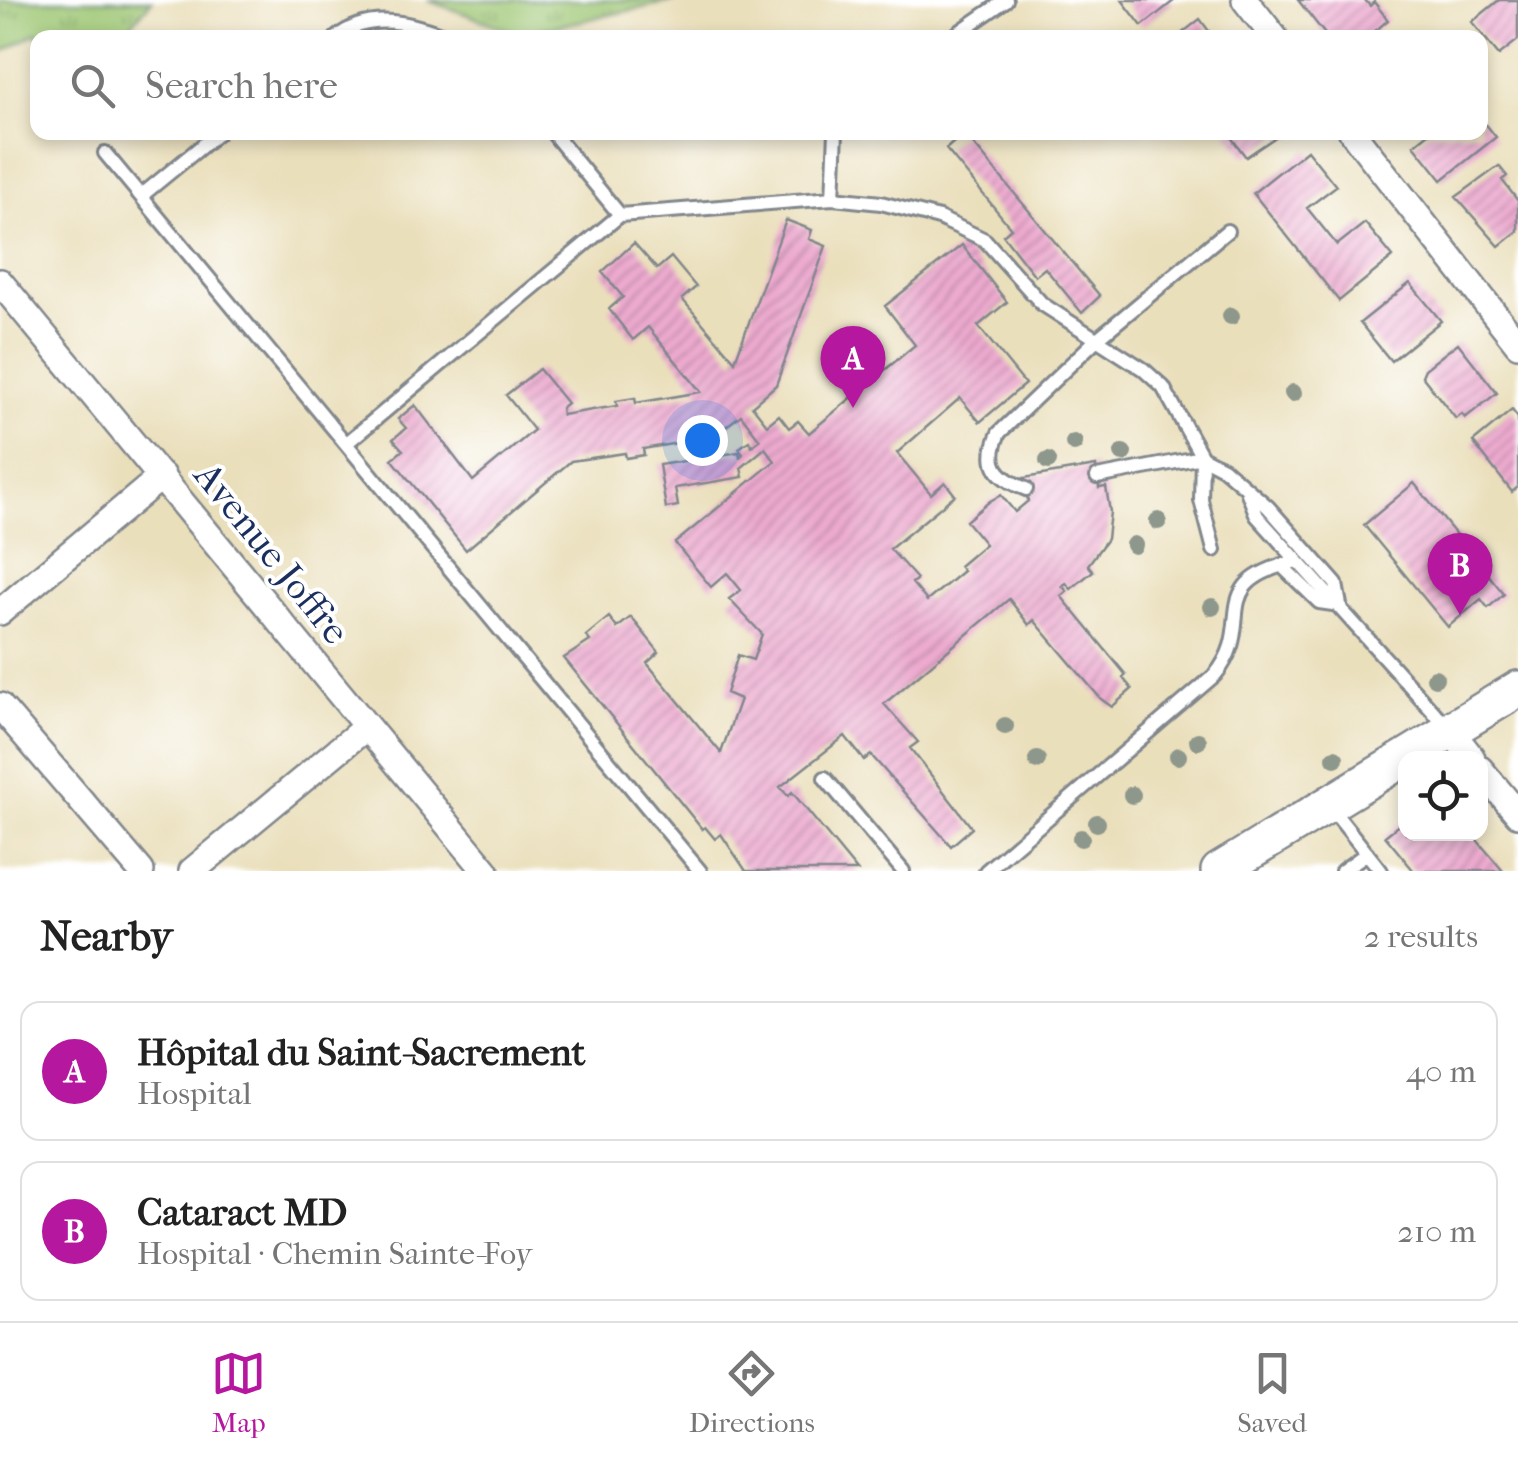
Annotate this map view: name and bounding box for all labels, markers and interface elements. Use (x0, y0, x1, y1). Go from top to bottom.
search box (30, 30, 1488, 140)
icon: search (65, 58, 120, 113)
text: Search here (145, 63, 338, 108)
pin: A (820, 326, 886, 408)
your location (677, 415, 728, 466)
street label: Avenue Joffre (183, 452, 359, 653)
pin: B (1428, 532, 1492, 615)
map controls (1398, 751, 1488, 841)
button: locate (1398, 751, 1488, 841)
text: Nearby (40, 912, 172, 961)
text: 2 results (1364, 918, 1478, 955)
text: Hôpital du Saint-Sacrement (137, 1030, 585, 1075)
text: A (64, 1053, 85, 1090)
text: 40 m (1406, 1053, 1476, 1090)
text: Hospital (137, 1075, 252, 1112)
text: Cataract MD (137, 1190, 347, 1235)
text: B (64, 1213, 85, 1250)
text: 210 m (1397, 1213, 1476, 1250)
text: Hospital · Chemin Sainte-Foy (137, 1235, 532, 1272)
tab: Map (211, 1346, 266, 1439)
tab: Directions (689, 1346, 815, 1439)
tab: Saved (1237, 1346, 1307, 1439)

